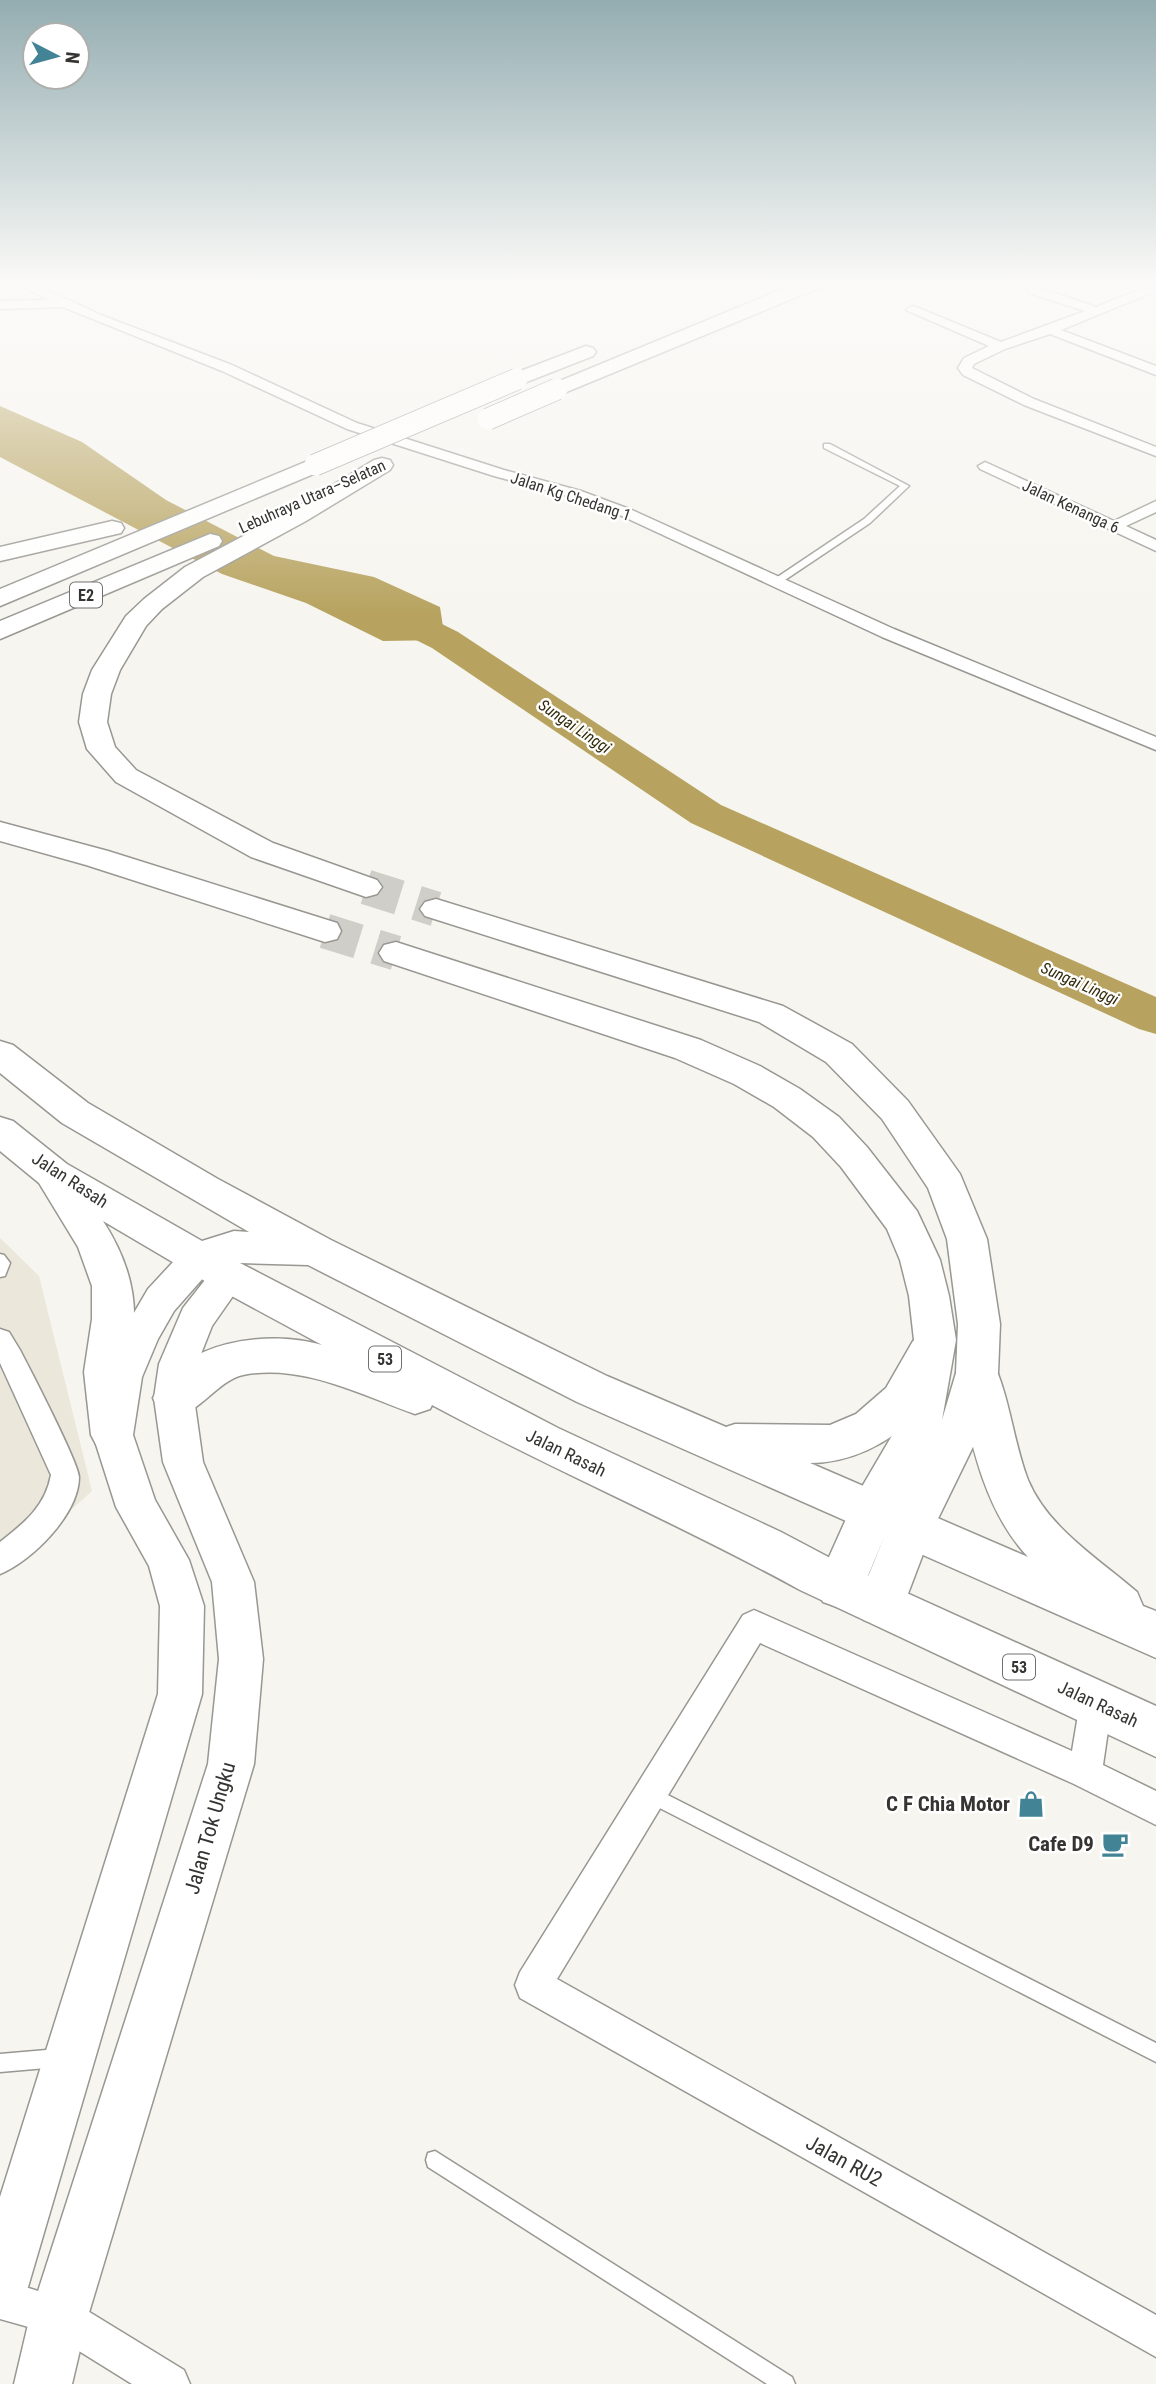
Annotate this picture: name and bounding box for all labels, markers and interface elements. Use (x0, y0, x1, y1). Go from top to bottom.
north arrow (21, 21, 91, 91)
text: N (60, 51, 84, 65)
street label: Lebuhraya Utara–Selatan (236, 456, 388, 537)
street label: Jalan Kg Chedang 1 (508, 468, 633, 525)
street label: Jalan Kenanga 6 (1019, 476, 1122, 537)
road number: E2 (70, 582, 102, 608)
water label: Sungai Linggi (535, 695, 615, 758)
water label: Sungai Linggi (1038, 958, 1122, 1009)
street label: Jalan Rasah (28, 1147, 112, 1212)
road number: 53 (369, 1346, 401, 1372)
street label: Jalan Rasah (523, 1424, 610, 1481)
road number: 53 (1003, 1654, 1035, 1680)
street label: Jalan Rasah (1055, 1676, 1142, 1731)
street label: Jalan Tok Ungku (180, 1759, 240, 1897)
shop icon: C F Chia Motor (1016, 1789, 1046, 1819)
place label: C F Chia Motor (886, 1792, 1010, 1816)
cafe icon: Cafe D9 (1100, 1829, 1130, 1859)
place label: Cafe D9 (1028, 1832, 1094, 1856)
street label: Jalan RU2 (802, 2130, 886, 2192)

